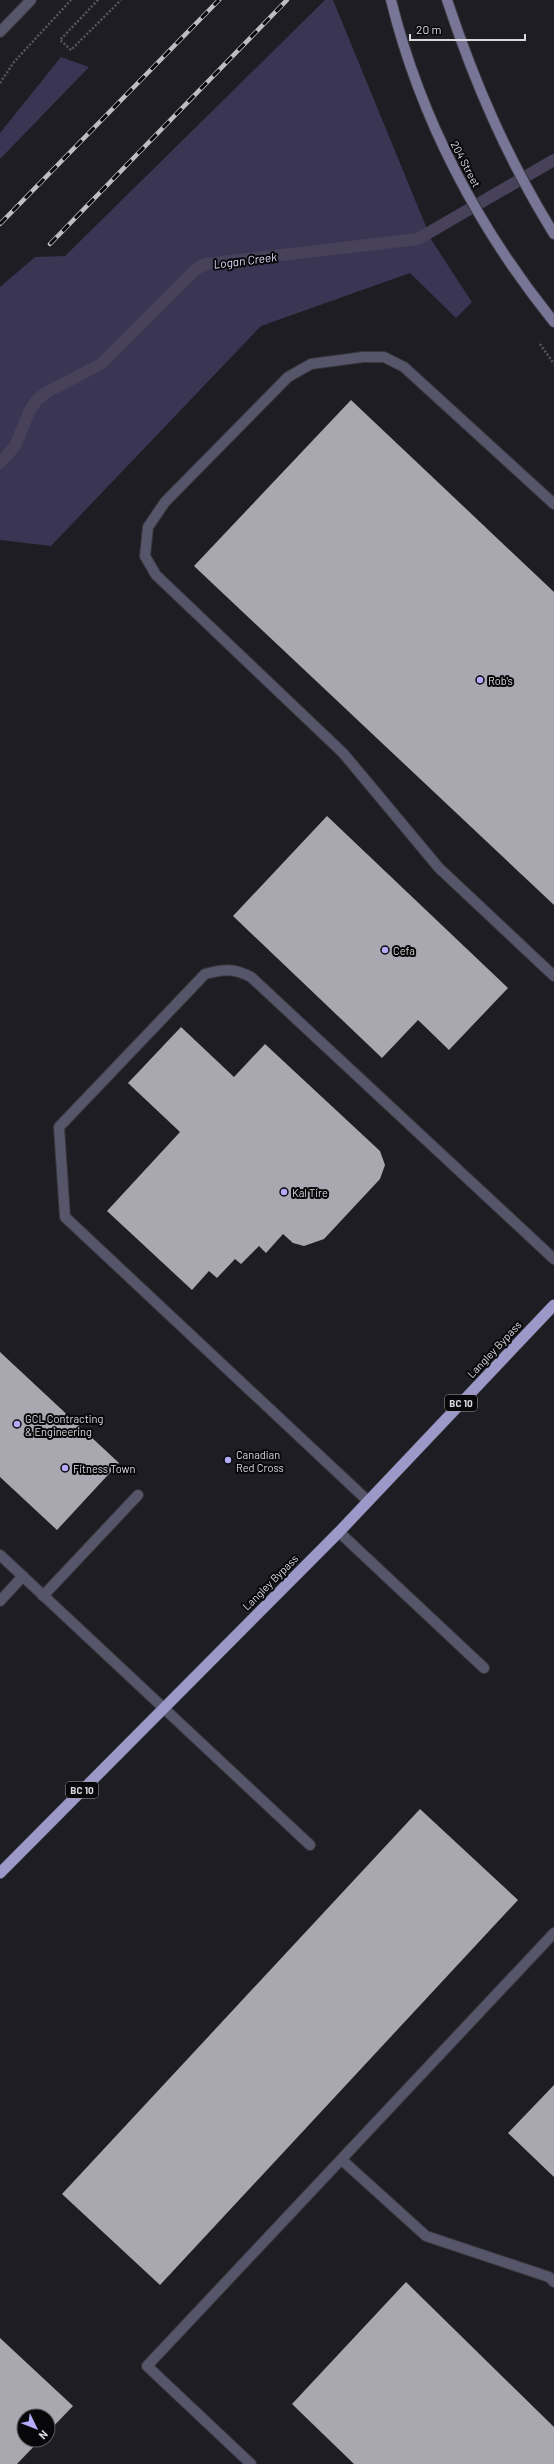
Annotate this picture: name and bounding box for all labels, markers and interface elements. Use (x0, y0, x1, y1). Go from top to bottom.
scale bar (410, 16, 525, 42)
text: 20 m (416, 22, 442, 36)
street label: 204 Street (448, 139, 484, 189)
water label: Logan Creek (213, 249, 278, 271)
place label: Rob's (488, 674, 513, 687)
marker: Rob's (475, 675, 485, 685)
place label: Cefa (393, 944, 415, 957)
marker: Cefa (380, 945, 390, 955)
place label: Kal Tire (292, 1186, 328, 1199)
marker: Kal Tire (279, 1187, 289, 1197)
street label: Langley Bypass (464, 1318, 524, 1380)
road number: BC 10 (445, 1395, 477, 1411)
place label: GCL Contracting & Engineering (25, 1412, 104, 1438)
marker: GCL Contracting & Engineering (12, 1419, 22, 1429)
place label: Canadian Red Cross (236, 1448, 284, 1474)
marker: Canadian Red Cross (223, 1455, 233, 1465)
place label: Fitness Town (73, 1462, 135, 1475)
marker: Fitness Town (60, 1463, 70, 1473)
street label: Langley Bypass (240, 1552, 300, 1612)
road number: BC 10 (66, 1782, 98, 1798)
north arrow (16, 2408, 56, 2448)
text: N (36, 2428, 51, 2442)

